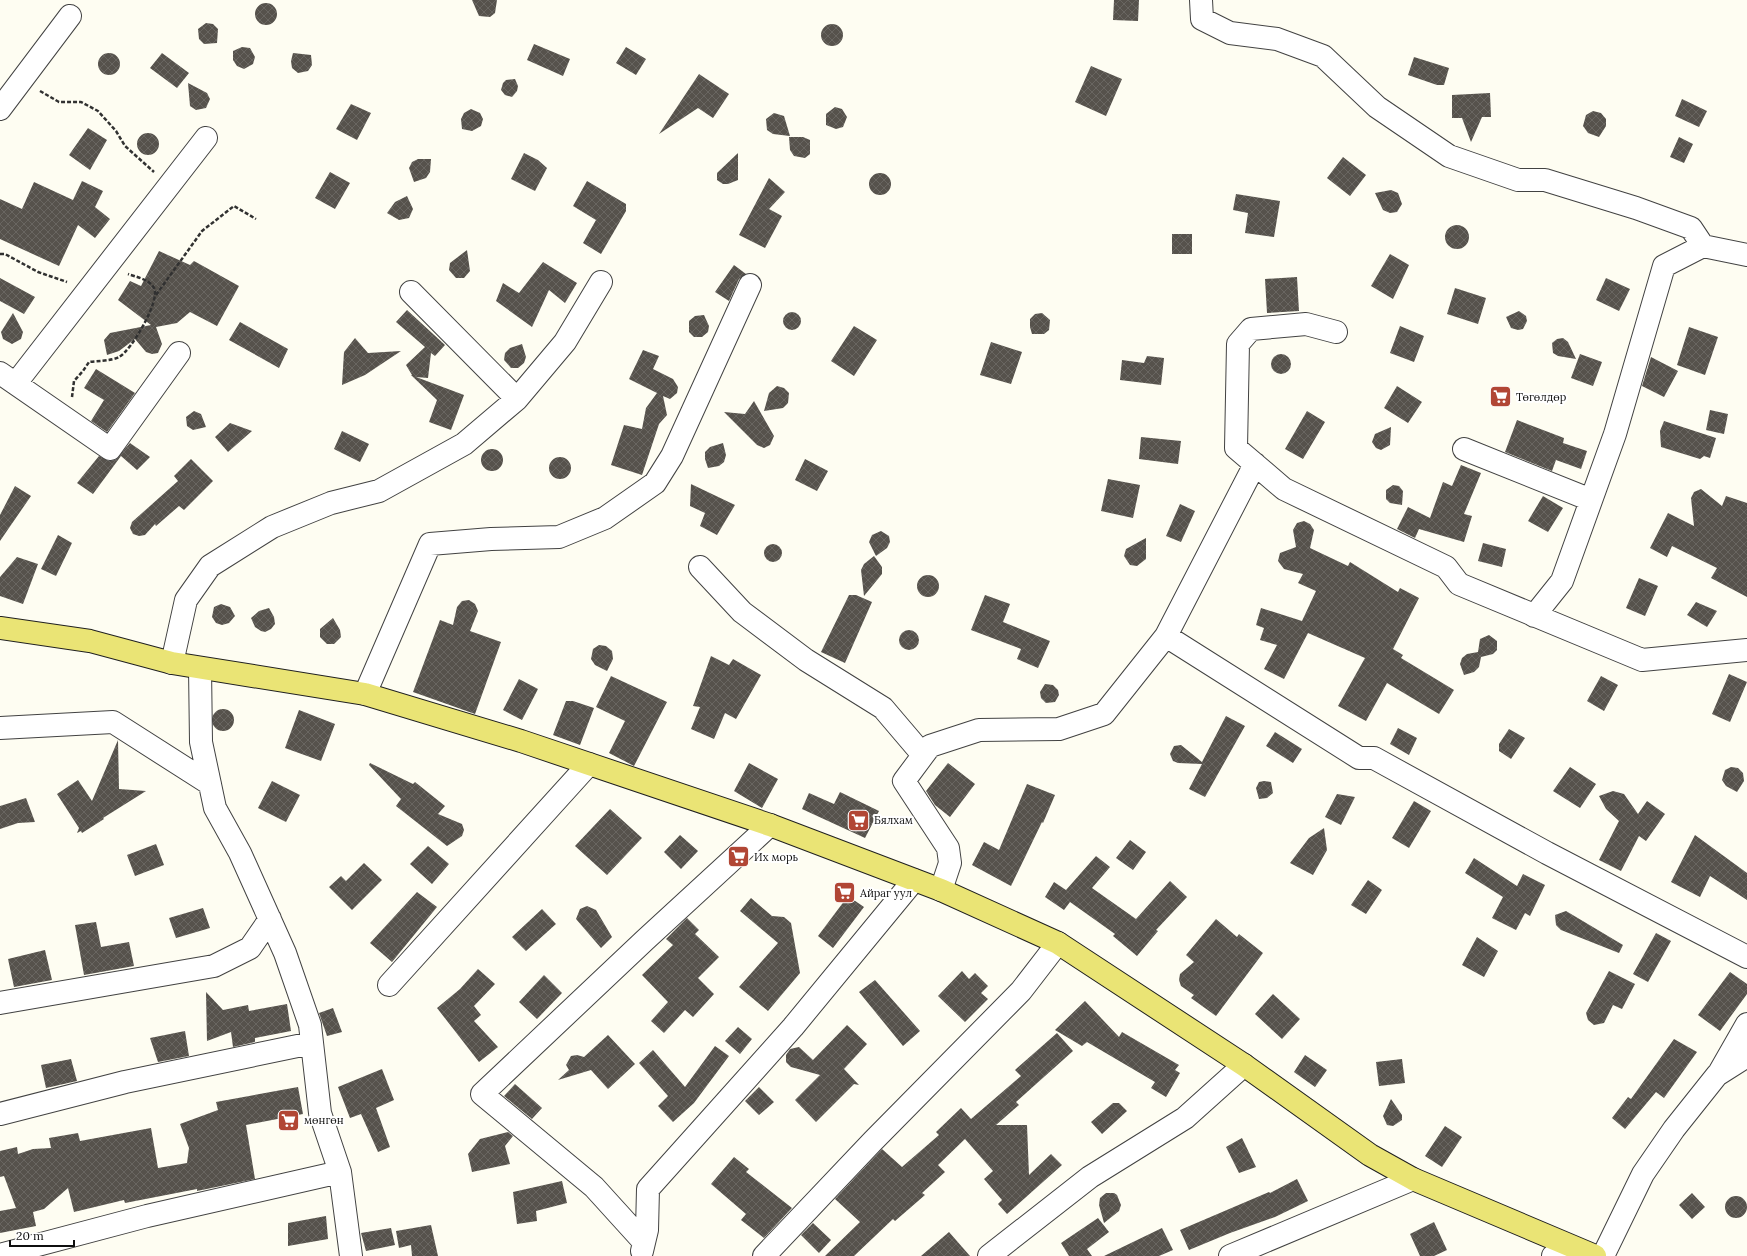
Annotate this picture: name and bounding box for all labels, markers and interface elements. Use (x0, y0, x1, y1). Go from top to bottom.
supermarket icon: Төгөлдөр (1487, 384, 1513, 410)
place label: Төгөлдөр (1516, 390, 1567, 404)
supermarket icon: Бялхам (846, 807, 872, 833)
place label: Бялхам (874, 813, 913, 827)
supermarket icon: Их морь (725, 844, 751, 870)
place label: Их морь (754, 850, 799, 864)
supermarket icon: Айраг уул (832, 880, 858, 906)
place label: Айраг уул (859, 886, 913, 900)
supermarket icon: мөнгөн (276, 1107, 302, 1133)
place label: мөнгөн (304, 1113, 344, 1127)
scale bar (10, 1222, 74, 1248)
text: 20 m (16, 1228, 44, 1243)

